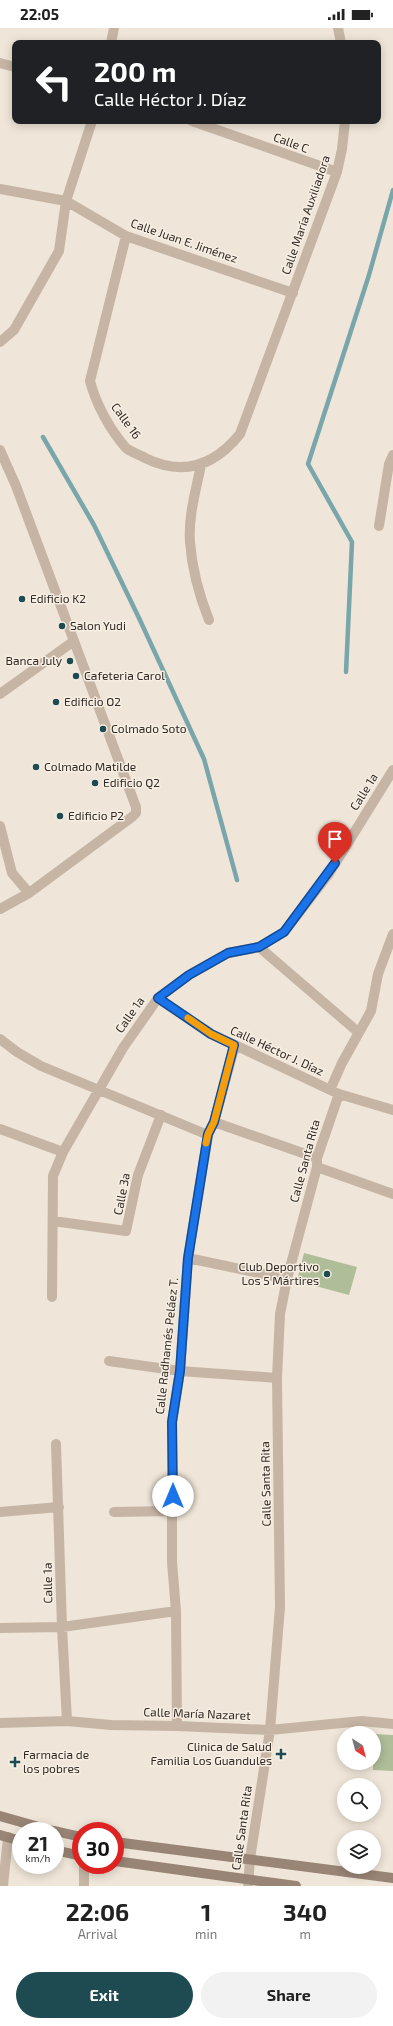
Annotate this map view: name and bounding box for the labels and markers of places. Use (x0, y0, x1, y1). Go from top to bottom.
place label: Edificio K2 (30, 591, 86, 605)
marker: Edificio K2 (17, 594, 27, 604)
place label: Salon Yudi (70, 618, 126, 632)
marker: Salon Yudi (57, 621, 67, 631)
place label: Banca July (6, 653, 63, 667)
marker: Banca July (65, 656, 75, 666)
place label: Cafeteria Carol (84, 668, 165, 682)
marker: Cafeteria Carol (71, 671, 81, 681)
place label: Edificio O2 (64, 694, 121, 708)
marker: Edificio O2 (51, 697, 61, 707)
place label: Colmado Soto (111, 721, 187, 735)
marker: Colmado Soto (98, 724, 108, 734)
place label: Colmado Matilde (44, 759, 136, 773)
marker: Colmado Matilde (31, 762, 41, 772)
place label: Edificio Q2 (103, 775, 160, 790)
marker: Edificio Q2 (90, 778, 100, 788)
place label: Edificio P2 (68, 808, 124, 822)
marker: Edificio P2 (55, 811, 65, 821)
pin (318, 822, 352, 863)
place label: Club Deportivo Los 5 Mártires (239, 1259, 319, 1287)
marker: Club Deportivo Los 5 Mártires (322, 1269, 332, 1279)
place label: Clinica de Salud Familia Los Guandules (150, 1739, 272, 1767)
place label: Farmacia de los pobres (23, 1747, 89, 1775)
marker: Clinica de Salud Familia Los Guandules (275, 1748, 287, 1760)
marker: Farmacia de los pobres (10, 1757, 20, 1767)

